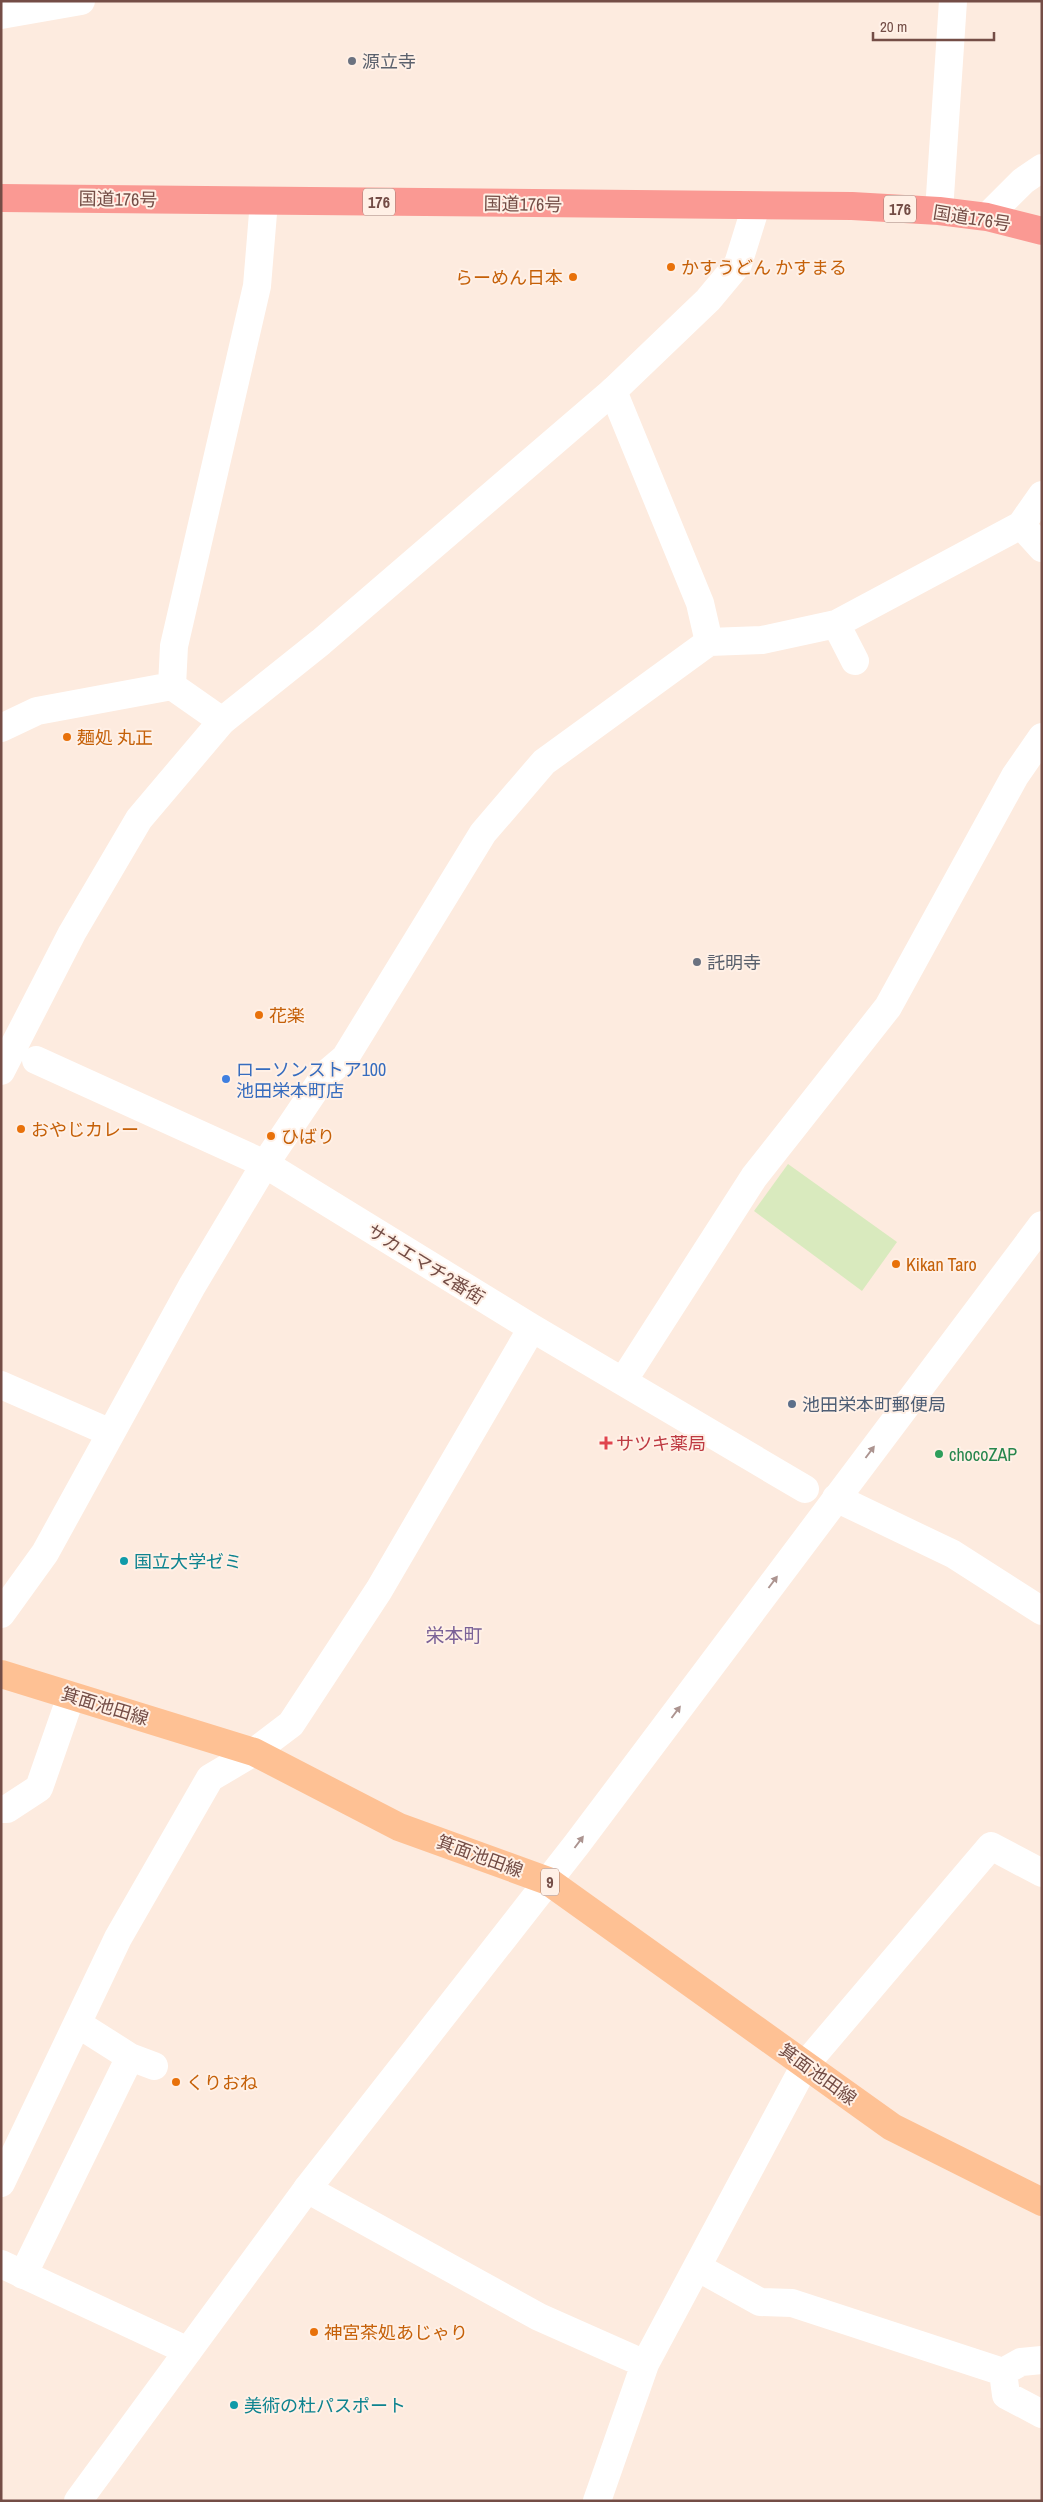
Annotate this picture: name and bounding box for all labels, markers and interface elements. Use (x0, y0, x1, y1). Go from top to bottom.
scale bar (873, 10, 994, 42)
text: 20 m (880, 16, 907, 37)
place label: 源立寺 (362, 49, 416, 74)
marker: 源立寺 (346, 55, 358, 67)
street label: 国道176号 (78, 186, 158, 212)
road number: 176 (363, 188, 395, 216)
street label: 国道176号 (483, 191, 563, 217)
road number: 176 (884, 195, 916, 222)
street label: 国道176号 (931, 200, 1013, 236)
place label: かすうどん かすまる (681, 255, 847, 280)
marker: かすうどん かすまる (665, 261, 677, 273)
place label: らーめん日本 (455, 265, 563, 290)
marker: らーめん日本 (567, 271, 579, 283)
place label: 麺処 丸正 (77, 725, 153, 750)
marker: 麺処 丸正 (61, 731, 73, 743)
place label: 託明寺 (707, 950, 761, 975)
marker: 託明寺 (691, 956, 703, 968)
place label: 花楽 (269, 1003, 305, 1028)
marker: 花楽 (253, 1009, 265, 1021)
place label: ローソンストア100 池田栄本町店 (236, 1057, 386, 1103)
marker: ローソンストア100 池田栄本町店 (220, 1073, 232, 1085)
place label: おやじカレー (31, 1117, 139, 1142)
marker: おやじカレー (15, 1123, 27, 1135)
place label: ひばり (281, 1124, 335, 1149)
marker: ひばり (265, 1130, 277, 1142)
street label: サカエマチ2番街 (362, 1218, 490, 1310)
place label: Kikan Taro (906, 1252, 977, 1277)
marker: Kikan Taro (890, 1258, 902, 1270)
place label: 池田栄本町郵便局 (802, 1392, 946, 1417)
marker: 池田栄本町郵便局 (786, 1398, 798, 1410)
place label: サツキ薬局 (616, 1431, 706, 1456)
marker: サツキ薬局 (600, 1437, 612, 1449)
place label: chocoZAP (949, 1442, 1017, 1467)
one-way arrow (865, 1445, 875, 1459)
marker: chocoZAP (933, 1448, 945, 1460)
place label: 国立大学ゼミ (134, 1549, 242, 1574)
marker: 国立大学ゼミ (118, 1555, 130, 1567)
one-way arrow (767, 1576, 778, 1589)
district label: 栄本町 (425, 1622, 483, 1648)
street label: 箕面池田線 (58, 1681, 152, 1731)
one-way arrow (670, 1706, 681, 1719)
street label: 箕面池田線 (433, 1829, 527, 1883)
one-way arrow (573, 1836, 584, 1849)
road number: 9 (541, 1868, 559, 1895)
street label: 箕面池田線 (774, 2037, 862, 2111)
place label: くりおね (186, 2070, 258, 2095)
marker: くりおね (170, 2076, 182, 2088)
place label: 神宮茶処あじゃり (324, 2320, 468, 2345)
marker: 神宮茶処あじゃり (308, 2326, 320, 2338)
place label: 美術の杜パスポート (244, 2393, 406, 2418)
marker: 美術の杜パスポート (228, 2399, 240, 2411)

